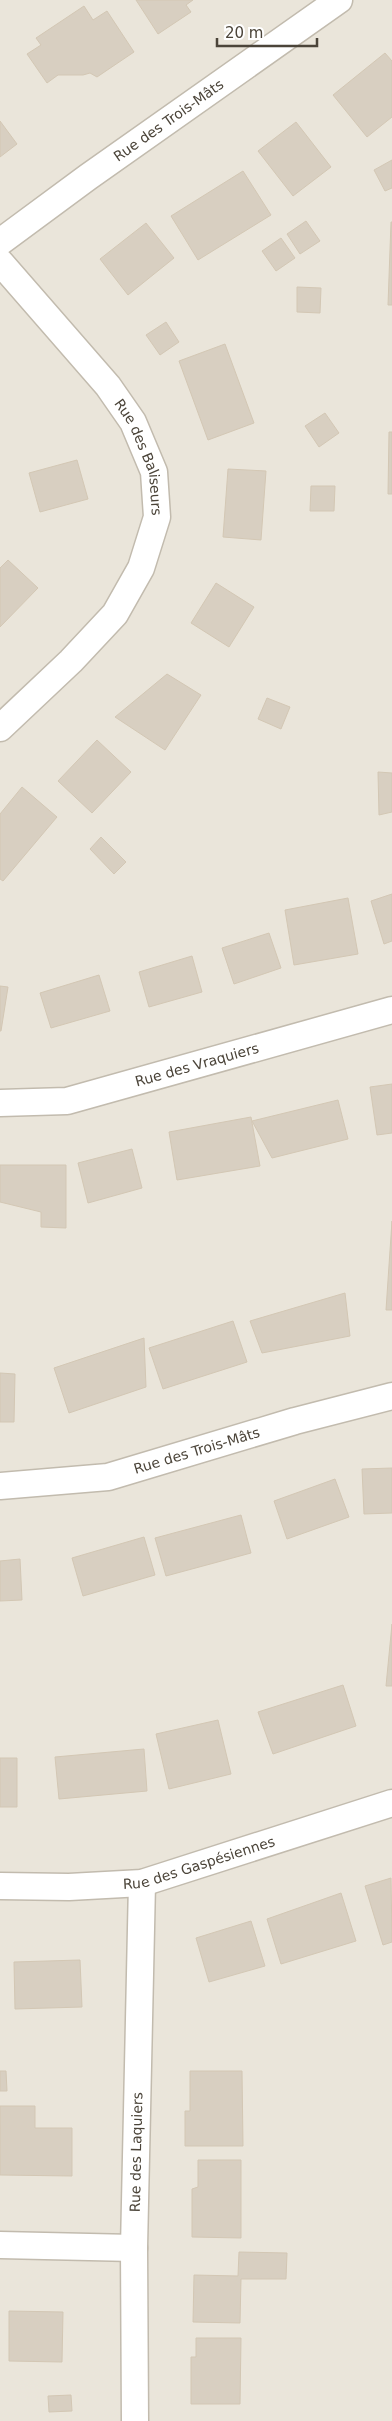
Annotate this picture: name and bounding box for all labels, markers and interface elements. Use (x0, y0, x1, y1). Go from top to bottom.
scale bar (217, 15, 317, 47)
text: 20 m (225, 24, 263, 42)
street label: Rue des Trois-Mâts (111, 76, 227, 164)
street label: Rue des Baliseurs (111, 396, 165, 516)
street label: Rue des Vraquiers (133, 1040, 261, 1090)
street label: Rue des Trois-Mâts (132, 1424, 262, 1477)
street label: Rue des Gaspésiennes (122, 1833, 277, 1892)
street label: Rue des Laquiers (127, 2092, 145, 2212)

